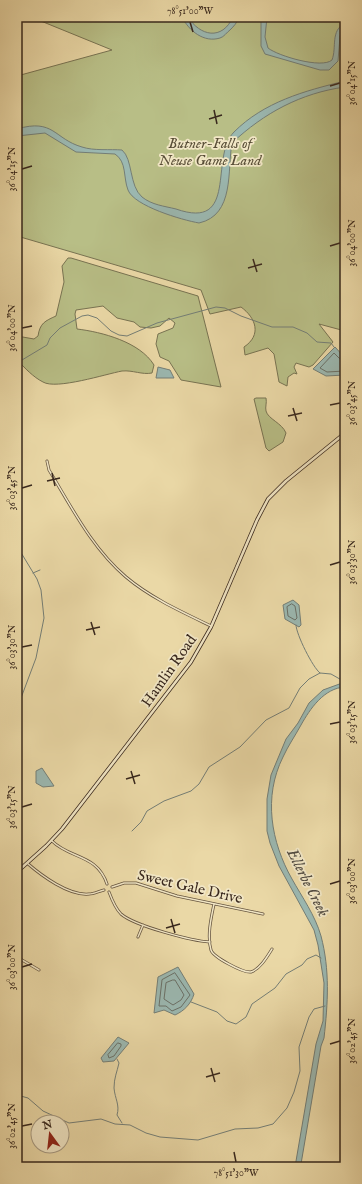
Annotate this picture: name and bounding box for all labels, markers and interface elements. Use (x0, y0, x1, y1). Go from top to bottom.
text: 78°51'00"W (167, 5, 214, 18)
text: 36°04'15"N (346, 60, 359, 105)
park label: Butner-Falls of Neuse Game Land (159, 134, 262, 170)
text: 36°04'15"N (6, 146, 19, 191)
text: 36°04'00"N (346, 219, 359, 267)
text: 36°04'00"N (6, 304, 19, 352)
text: 36°03'45"N (346, 380, 359, 425)
text: 36°03'45"N (6, 465, 19, 510)
text: 36°03'30"N (346, 539, 359, 584)
text: 36°03'30"N (6, 624, 19, 669)
street label: Hamlin Road (137, 630, 202, 711)
text: 36°03'15"N (346, 700, 359, 744)
text: 36°03'15"N (6, 785, 19, 829)
water label: Ellerbe Creek (281, 845, 333, 921)
text: 36°03'00"N (346, 858, 359, 904)
street label: Sweet Gale Drive (136, 866, 244, 908)
text: 36°03'00"N (6, 944, 19, 990)
text: 36°02'45"N (346, 1018, 359, 1064)
text: 36°02'45"N (6, 1103, 19, 1149)
north arrow (30, 1114, 70, 1154)
text: N (40, 1117, 55, 1134)
text: 78°51'30"W (213, 1167, 259, 1180)

